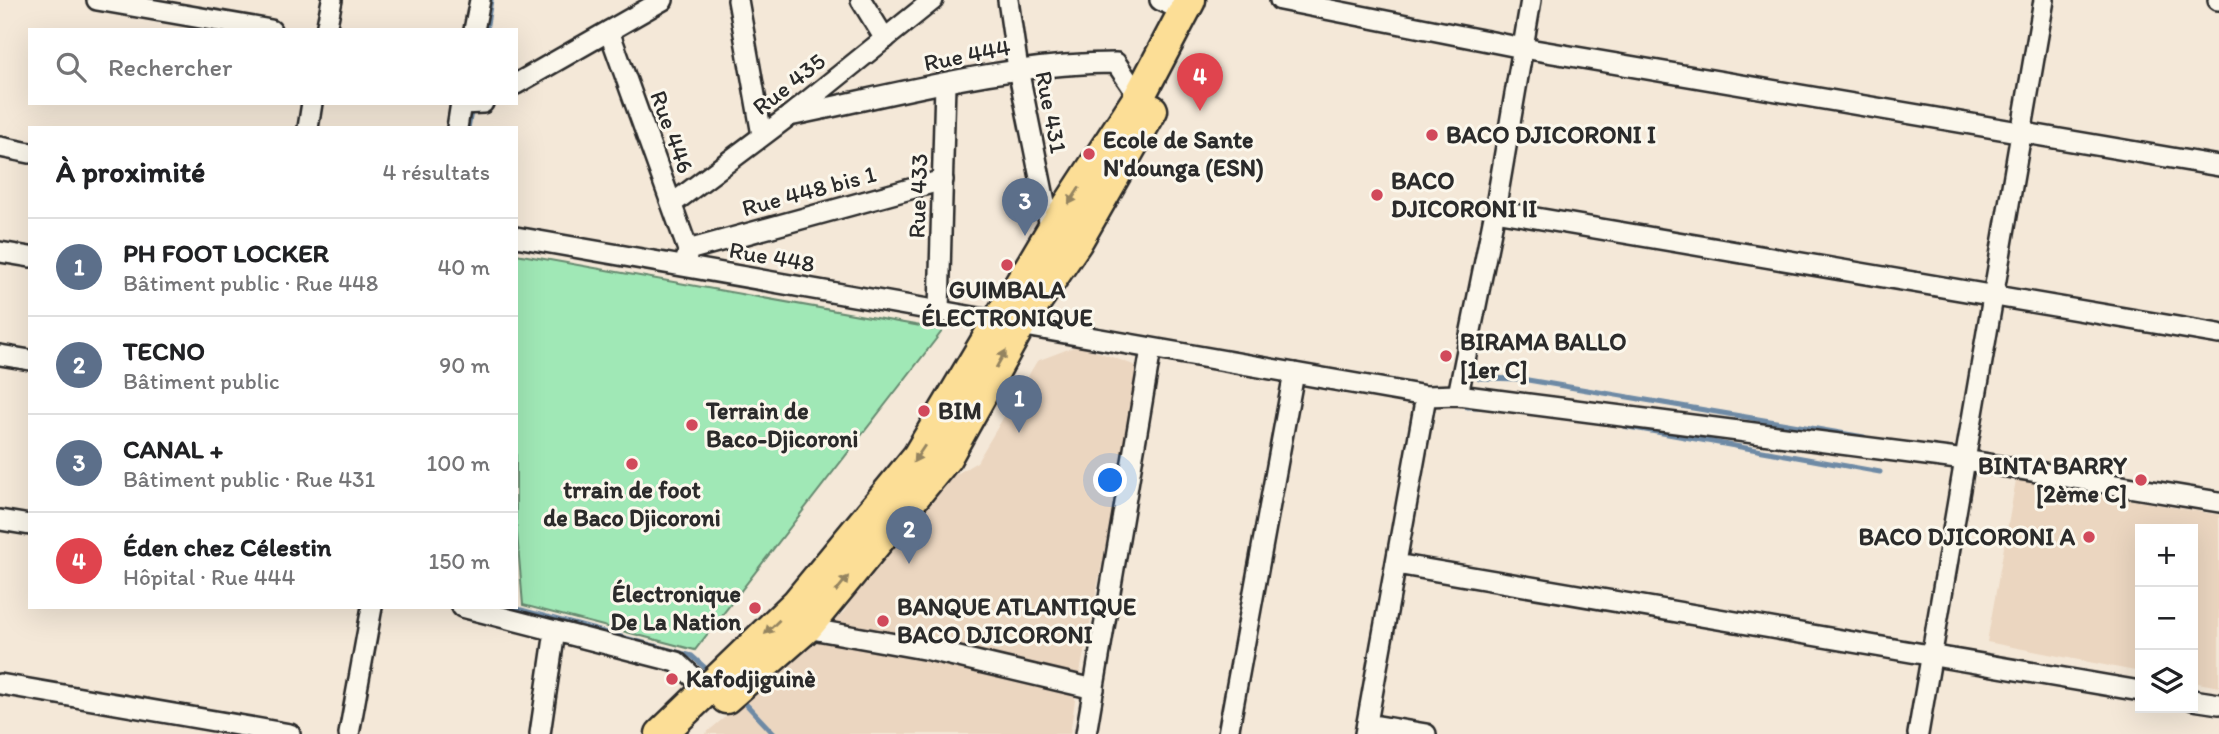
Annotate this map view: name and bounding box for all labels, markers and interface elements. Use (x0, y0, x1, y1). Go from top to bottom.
search box (28, 28, 518, 105)
street label: Rue 444 (921, 32, 1013, 77)
street label: Rue 435 (746, 46, 831, 121)
icon: search (52, 48, 90, 86)
text: Rechercher (108, 51, 232, 83)
pin: 4 (1177, 53, 1223, 111)
street label: Rue 431 (1029, 68, 1074, 156)
street label: Rue 446 (644, 86, 701, 177)
place label: BACO DJICORONI I (1446, 120, 1656, 149)
place label: Ecole de Sante N'dounga (ESN) (1103, 125, 1264, 183)
marker: BACO DJICORONI I (1424, 127, 1440, 143)
marker: Ecole de Sante N'dounga (ESN) (1081, 146, 1097, 162)
text: À proximité (56, 153, 205, 190)
street label: Rue 433 (902, 153, 933, 239)
text: 4 résultats (383, 158, 490, 186)
street label: Rue 448 bis 1 (739, 159, 879, 222)
place label: BACO DJICORONI II (1391, 166, 1537, 223)
pin: 3 (1002, 178, 1048, 236)
one-way arrow (1068, 186, 1081, 206)
marker: BACO DJICORONI II (1369, 187, 1385, 203)
street label: Rue 448 (727, 235, 817, 278)
text: PH FOOT LOCKER (123, 237, 329, 269)
text: 1 (74, 253, 84, 281)
text: 40 m (437, 253, 490, 281)
marker: GUIMBALA ÉLECTRONIQUE (999, 257, 1015, 273)
text: Bâtiment public · Rue 448 (123, 269, 378, 297)
place label: GUIMBALA ÉLECTRONIQUE (921, 275, 1093, 332)
place label: BIRAMA BALLO [1er C] (1460, 327, 1627, 385)
text: TECNO (123, 335, 205, 367)
marker: BIRAMA BALLO [1er C] (1438, 348, 1454, 364)
one-way arrow (995, 350, 1007, 369)
text: 2 (73, 351, 85, 379)
text: 90 m (439, 351, 490, 379)
text: Bâtiment public (123, 367, 280, 395)
pin: 1 (996, 375, 1042, 433)
place label: Terrain de Baco-Djicoroni (705, 396, 858, 454)
place label: BIM (938, 396, 982, 425)
marker: BIM (916, 403, 932, 419)
marker: Terrain de Baco-Djicoroni (684, 417, 700, 433)
text: CANAL + (123, 433, 224, 465)
one-way arrow (912, 444, 925, 463)
text: 3 (73, 449, 85, 477)
text: 100 m (426, 449, 490, 477)
place label: BINTA BARRY [2ème C] (1978, 451, 2127, 509)
marker: trrain de foot de Baco Djicoroni (624, 456, 640, 472)
your location (1093, 463, 1127, 497)
text: Bâtiment public · Rue 431 (123, 465, 375, 493)
marker: BINTA BARRY [2ème C] (2133, 472, 2149, 488)
place label: trrain de foot de Baco Djicoroni (543, 475, 721, 533)
pin: 2 (886, 506, 932, 564)
place label: BACO DJICORONI A (1859, 522, 2076, 551)
map controls (2135, 524, 2198, 713)
button: + (2135, 524, 2198, 587)
marker: BACO DJICORONI A (2081, 529, 2097, 545)
text: Éden chez Célestin (123, 531, 332, 563)
text: 4 (72, 547, 86, 575)
text: 150 m (429, 547, 490, 575)
text: Hôpital · Rue 444 (123, 563, 295, 591)
one-way arrow (834, 576, 849, 593)
place label: Électronique De La Nation (610, 579, 741, 636)
button: − (2135, 587, 2198, 650)
place label: BANQUE ATLANTIQUE BACO DJICORONI (897, 592, 1137, 649)
marker: Électronique De La Nation (747, 600, 763, 616)
marker: BANQUE ATLANTIQUE BACO DJICORONI (875, 613, 891, 629)
one-way arrow (764, 619, 781, 635)
button: layers (2135, 650, 2198, 713)
place label: Kafodjiguinè (686, 664, 816, 694)
marker: Kafodjiguinè (664, 671, 680, 687)

